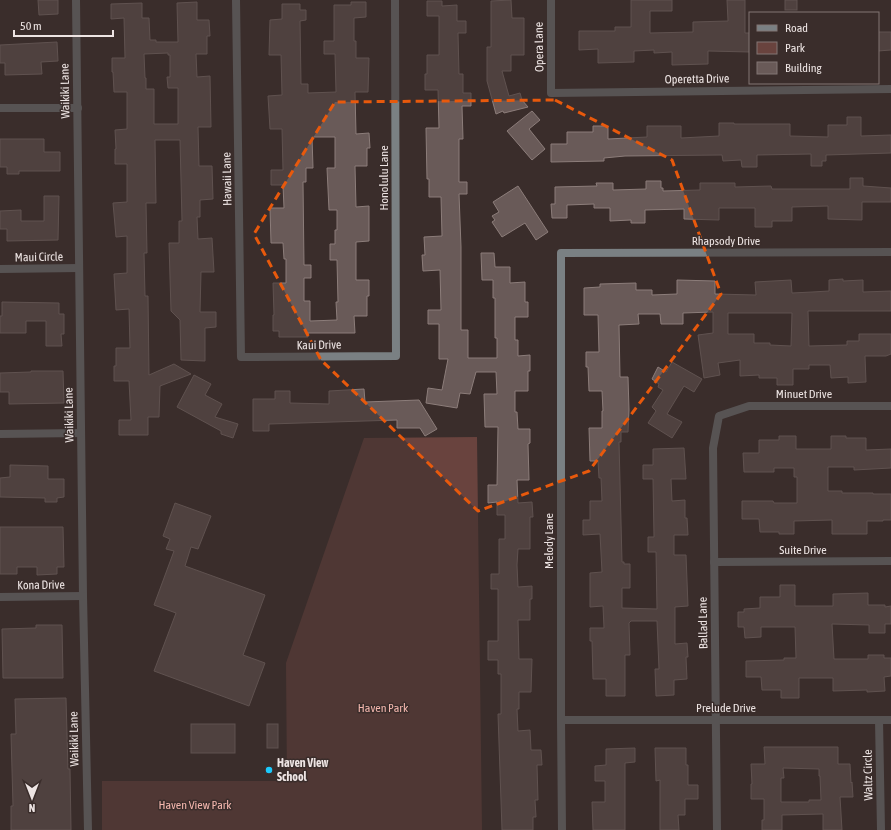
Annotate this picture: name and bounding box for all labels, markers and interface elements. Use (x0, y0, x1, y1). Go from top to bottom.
scale bar (14, 12, 113, 38)
legend (749, 12, 879, 84)
text: 50 m (20, 19, 42, 33)
text: Road (785, 21, 808, 35)
street label: Opera Lane (532, 22, 546, 72)
text: Park (785, 41, 806, 55)
text: Building (785, 61, 823, 75)
street label: Waikiki Lane (58, 63, 72, 119)
street label: Operetta Drive (665, 71, 729, 87)
street label: Honolulu Lane (377, 145, 391, 211)
street label: Hawaii Lane (220, 152, 234, 206)
street label: Rhapsody Drive (692, 234, 760, 248)
street label: Maui Circle (15, 250, 63, 264)
street label: Kaui Drive (297, 338, 341, 352)
street label: Waikiki Lane (62, 387, 76, 443)
street label: Minuet Drive (776, 387, 832, 401)
street label: Melody Lane (542, 513, 556, 569)
street label: Suite Drive (779, 543, 827, 557)
street label: Kona Drive (17, 578, 65, 592)
street label: Ballad Lane (696, 597, 710, 649)
park label: Haven Park (358, 701, 409, 715)
street label: Prelude Drive (696, 701, 756, 715)
street label: Waikiki Lane (67, 711, 81, 767)
street label: Waltz Circle (861, 749, 875, 801)
place label: Haven View School (277, 756, 329, 784)
marker: Haven View School (264, 765, 274, 775)
north arrow (12, 778, 52, 818)
park label: Haven View Park (158, 798, 232, 812)
text: N (29, 802, 35, 814)

